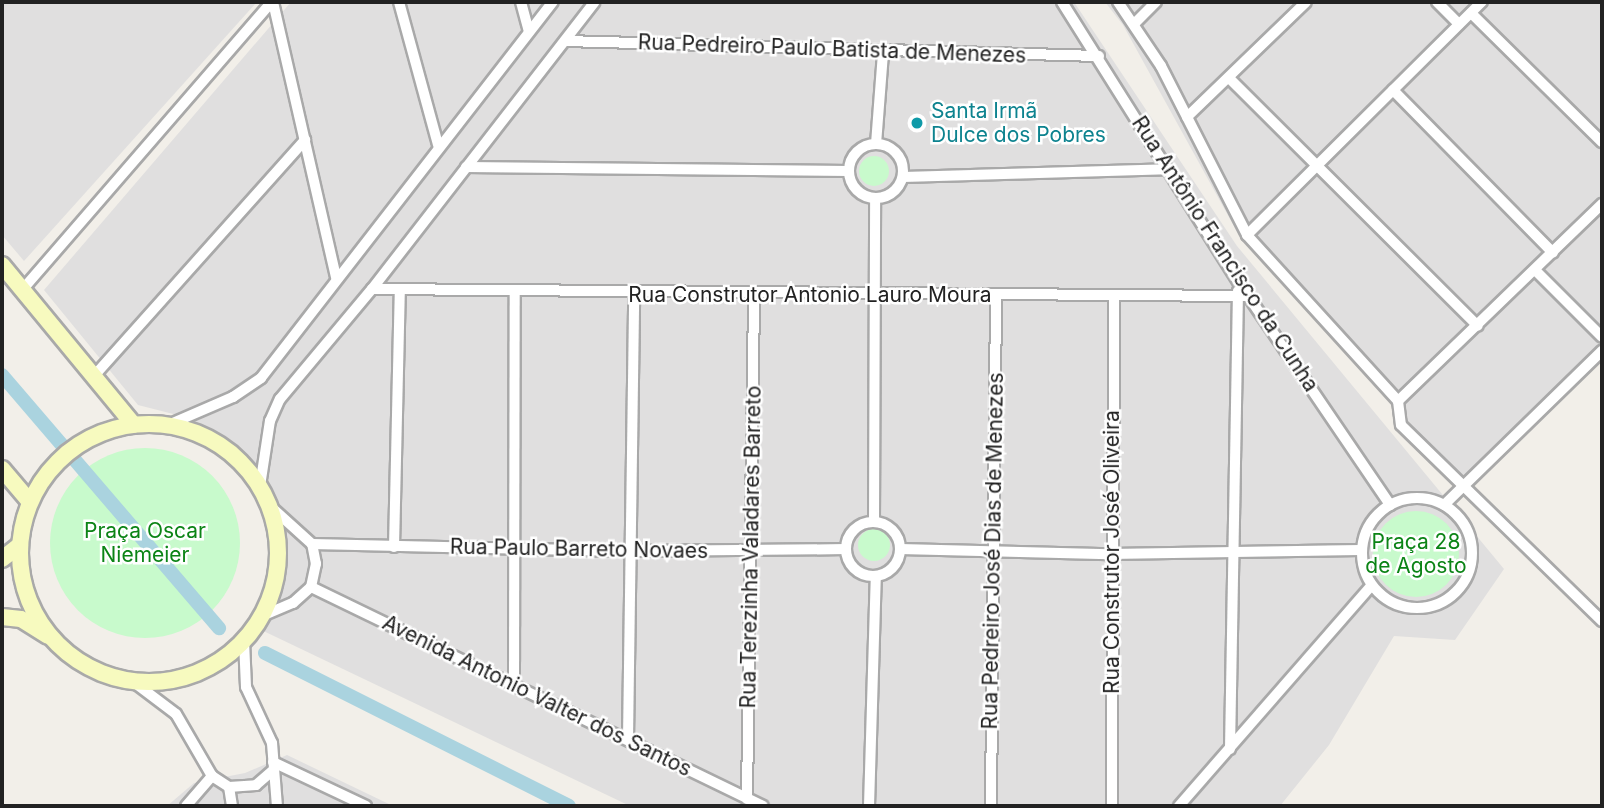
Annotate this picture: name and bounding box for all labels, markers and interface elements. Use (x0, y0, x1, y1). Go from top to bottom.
street label: Rua Pedreiro Paulo Batista de Menezes (637, 30, 1027, 68)
place label: Santa Irmã Dulce dos Pobres (931, 98, 1106, 148)
street label: Rua Antônio Francisco da Cunha (1126, 112, 1324, 396)
marker: Santa Irmã Dulce dos Pobres (909, 115, 925, 131)
street label: Rua Construtor Antonio Lauro Moura (628, 282, 992, 308)
street label: Rua Pedreiro José Dias de Menezes (977, 372, 1009, 730)
street label: Rua Terezinha Valadares Barreto (736, 385, 766, 709)
street label: Rua Construtor José Oliveira (1099, 410, 1125, 694)
park label: Praça Oscar Niemeier (84, 518, 206, 568)
park label: Praça 28 de Agosto (1365, 529, 1467, 579)
street label: Rua Paulo Barreto Novaes (450, 534, 708, 564)
street label: Avenida Antonio Valter dos Santos (378, 610, 696, 782)

